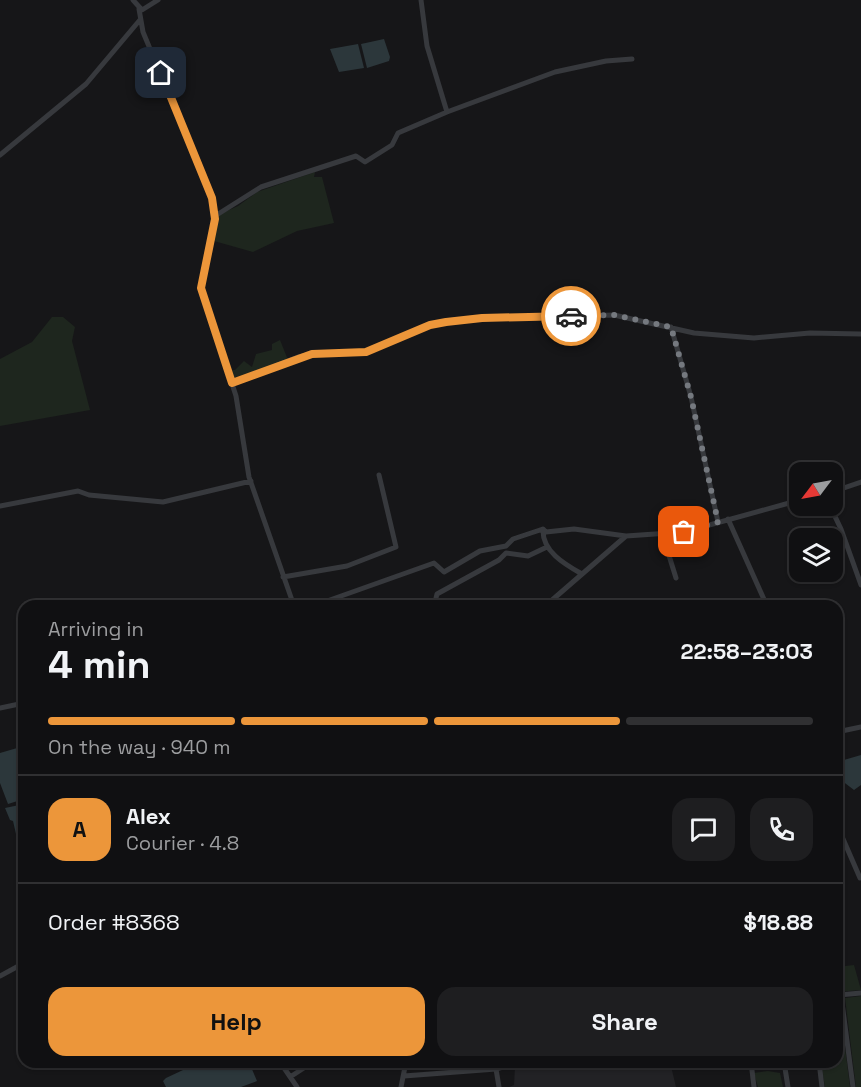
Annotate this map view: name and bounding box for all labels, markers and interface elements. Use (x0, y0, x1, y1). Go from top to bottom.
pin (135, 47, 186, 98)
icon: home (144, 56, 177, 89)
courier (541, 286, 601, 346)
icon: car (555, 300, 588, 333)
north arrow (789, 462, 843, 516)
map controls (789, 462, 843, 582)
pin (658, 506, 709, 557)
icon: bag (667, 515, 700, 548)
button: layers (789, 528, 843, 582)
text: Arriving in (48, 616, 144, 642)
text: 22:58–23:03 (680, 637, 813, 665)
text: 4 min (48, 640, 150, 689)
text: On the way · 940 m (48, 734, 230, 760)
button: chat (672, 798, 735, 861)
button: phone (750, 798, 813, 861)
text: Alex (126, 802, 171, 830)
text: A (73, 815, 86, 843)
text: Courier · 4.8 (126, 830, 239, 856)
text: Order #8368 (48, 908, 180, 936)
text: $18.88 (744, 908, 813, 936)
button: Help (48, 987, 425, 1056)
button: Share (437, 987, 813, 1056)

